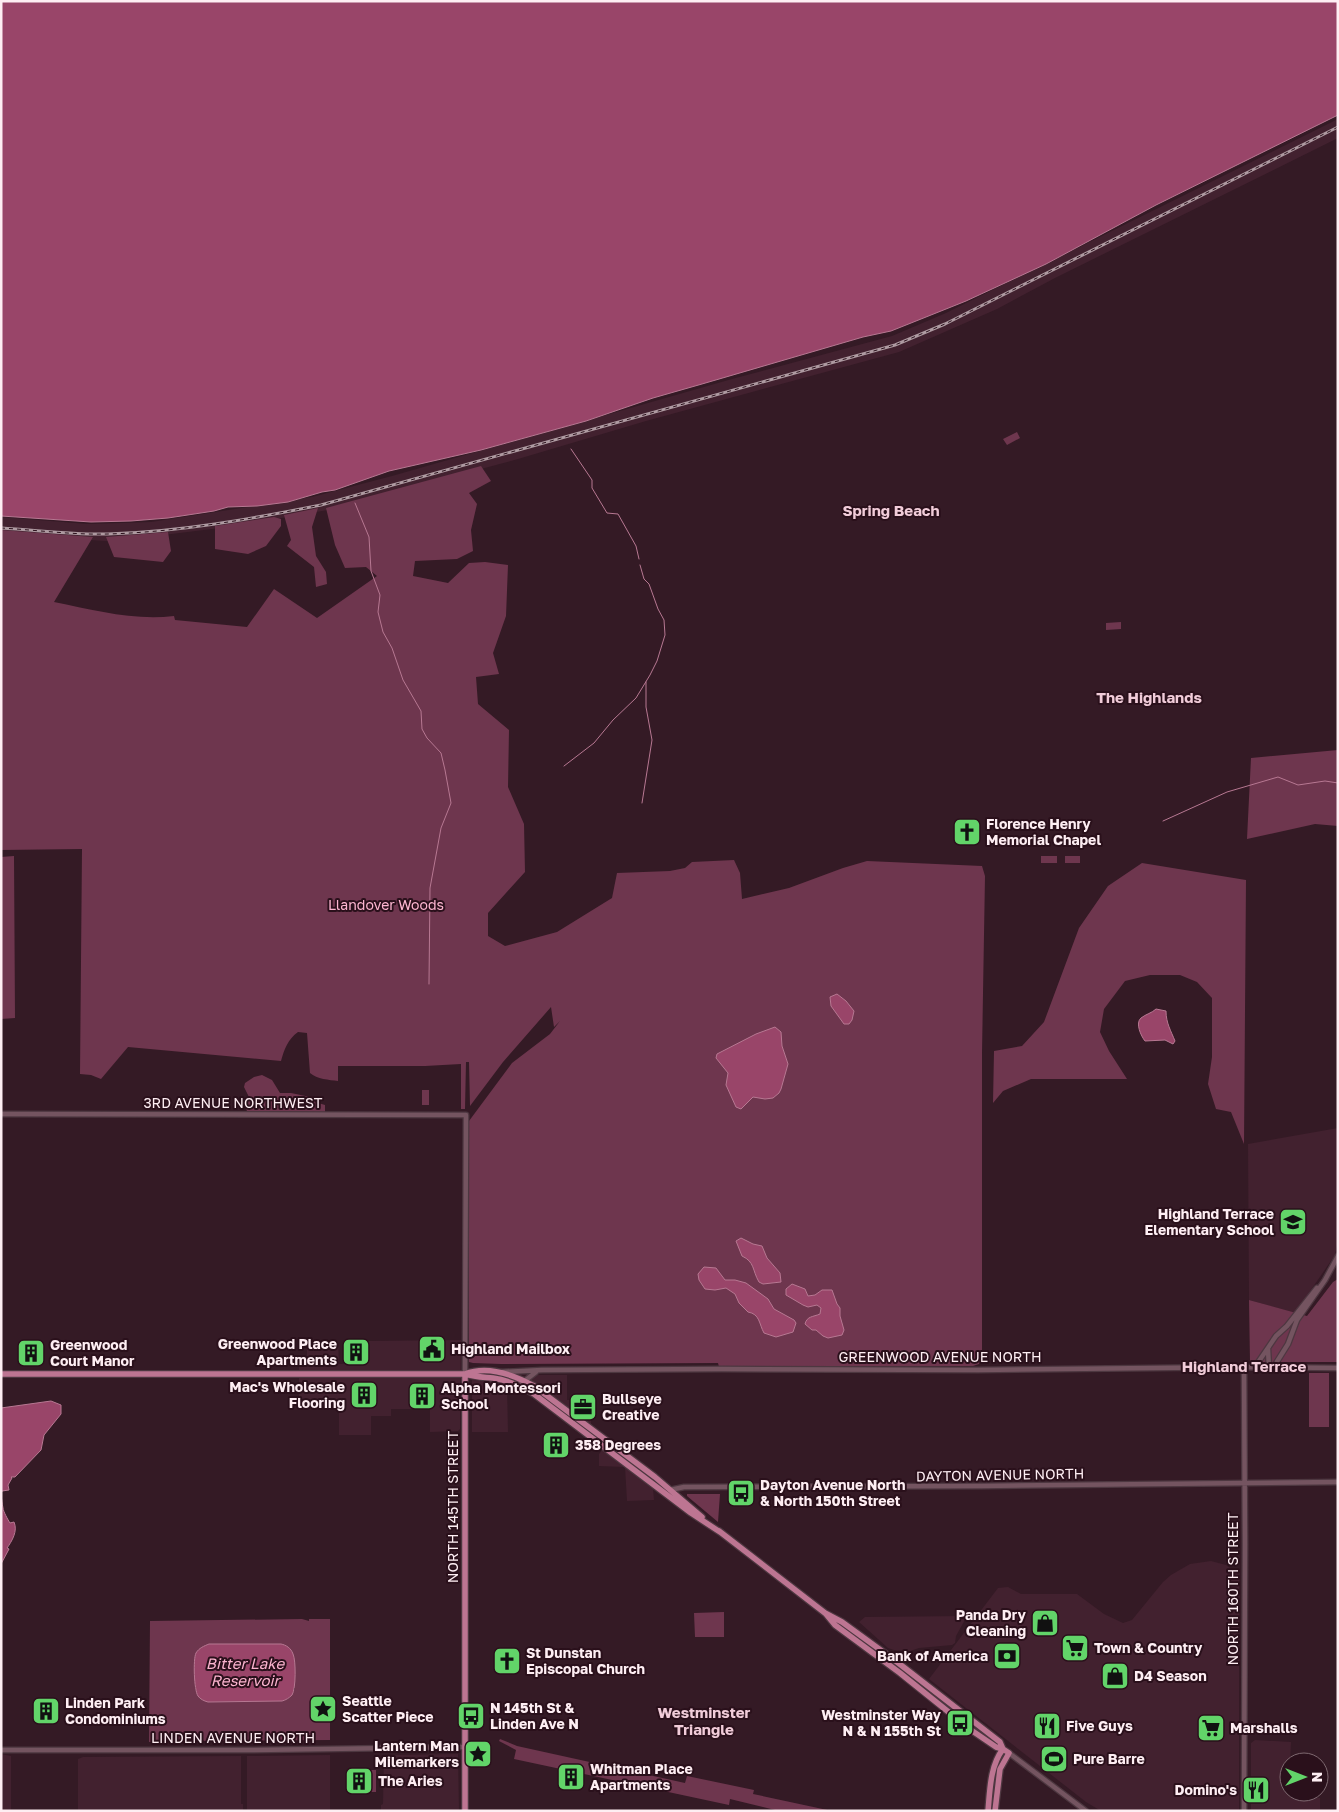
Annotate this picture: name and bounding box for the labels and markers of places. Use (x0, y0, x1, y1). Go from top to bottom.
place label: Florence Henry Memorial Chapel (986, 815, 1101, 848)
church icon: Florence Henry Memorial Chapel (952, 817, 982, 847)
place label: Highland Terrace Elementary School (1145, 1205, 1274, 1238)
school or university icon: Highland Terrace Elementary School (1278, 1207, 1308, 1237)
public building icon: Highland Mailbox (417, 1334, 447, 1364)
place label: Greenwood Place Apartments (218, 1335, 337, 1368)
place label: Greenwood Court Manor (50, 1336, 135, 1369)
building icon: Greenwood Place Apartments (341, 1337, 371, 1367)
building icon: Greenwood Court Manor (16, 1338, 46, 1368)
place label: Highland Mailbox (451, 1340, 570, 1357)
place label: Mac's Wholesale Flooring (229, 1378, 345, 1411)
place label: Alpha Montessori School (441, 1379, 561, 1412)
building icon: Mac's Wholesale Flooring (349, 1380, 379, 1410)
building icon: Alpha Montessori School (407, 1381, 437, 1411)
place label: Bullseye Creative (602, 1390, 662, 1423)
office icon: Bullseye Creative (568, 1392, 598, 1422)
building icon: 358 Degrees (541, 1430, 571, 1460)
place label: 358 Degrees (575, 1436, 661, 1453)
place label: Dayton Avenue North & North 150th Street (760, 1476, 906, 1509)
bus stop icon: Dayton Avenue North & North 150th Street (726, 1478, 756, 1508)
place label: Panda Dry Cleaning (956, 1606, 1027, 1639)
shop icon: Panda Dry Cleaning (1030, 1608, 1060, 1638)
supermarket icon: Town & Country (1060, 1633, 1090, 1663)
place label: Town & Country (1094, 1639, 1203, 1656)
bank icon: Bank of America (992, 1641, 1022, 1671)
place label: St Dunstan Episcopal Church (526, 1644, 645, 1677)
church icon: St Dunstan Episcopal Church (492, 1646, 522, 1676)
place label: Bank of America (877, 1647, 988, 1664)
shop icon: D4 Season (1100, 1661, 1130, 1691)
place label: D4 Season (1134, 1667, 1207, 1684)
place label: Seattle Scatter Piece (342, 1692, 434, 1725)
place label: Linden Park Condominiums (65, 1694, 166, 1727)
place icon: Seattle Scatter Piece (308, 1694, 338, 1724)
building icon: Linden Park Condominiums (31, 1696, 61, 1726)
place label: N 145th St & Linden Ave N (490, 1699, 579, 1732)
bus stop icon: N 145th St & Linden Ave N (456, 1701, 486, 1731)
place label: Westminster Way N & N 155th St (821, 1706, 942, 1739)
bus stop icon: Westminster Way N & N 155th St (945, 1708, 975, 1738)
restaurant icon: Five Guys (1032, 1711, 1062, 1741)
supermarket icon: Marshalls (1196, 1713, 1226, 1743)
place label: Five Guys (1066, 1717, 1133, 1734)
place label: Marshalls (1230, 1719, 1298, 1736)
place label: Lantern Man Milemarkers (374, 1737, 459, 1770)
place icon: Lantern Man Milemarkers (463, 1739, 493, 1769)
sports icon: Pure Barre (1039, 1744, 1069, 1774)
place label: Pure Barre (1073, 1750, 1145, 1767)
place label: Whitman Place Apartments (590, 1760, 693, 1793)
building icon: Whitman Place Apartments (556, 1762, 586, 1792)
building icon: The Aries (344, 1766, 374, 1796)
place label: The Aries (378, 1772, 443, 1789)
restaurant icon: Domino's (1241, 1775, 1271, 1805)
place label: Domino's (1175, 1781, 1237, 1798)

